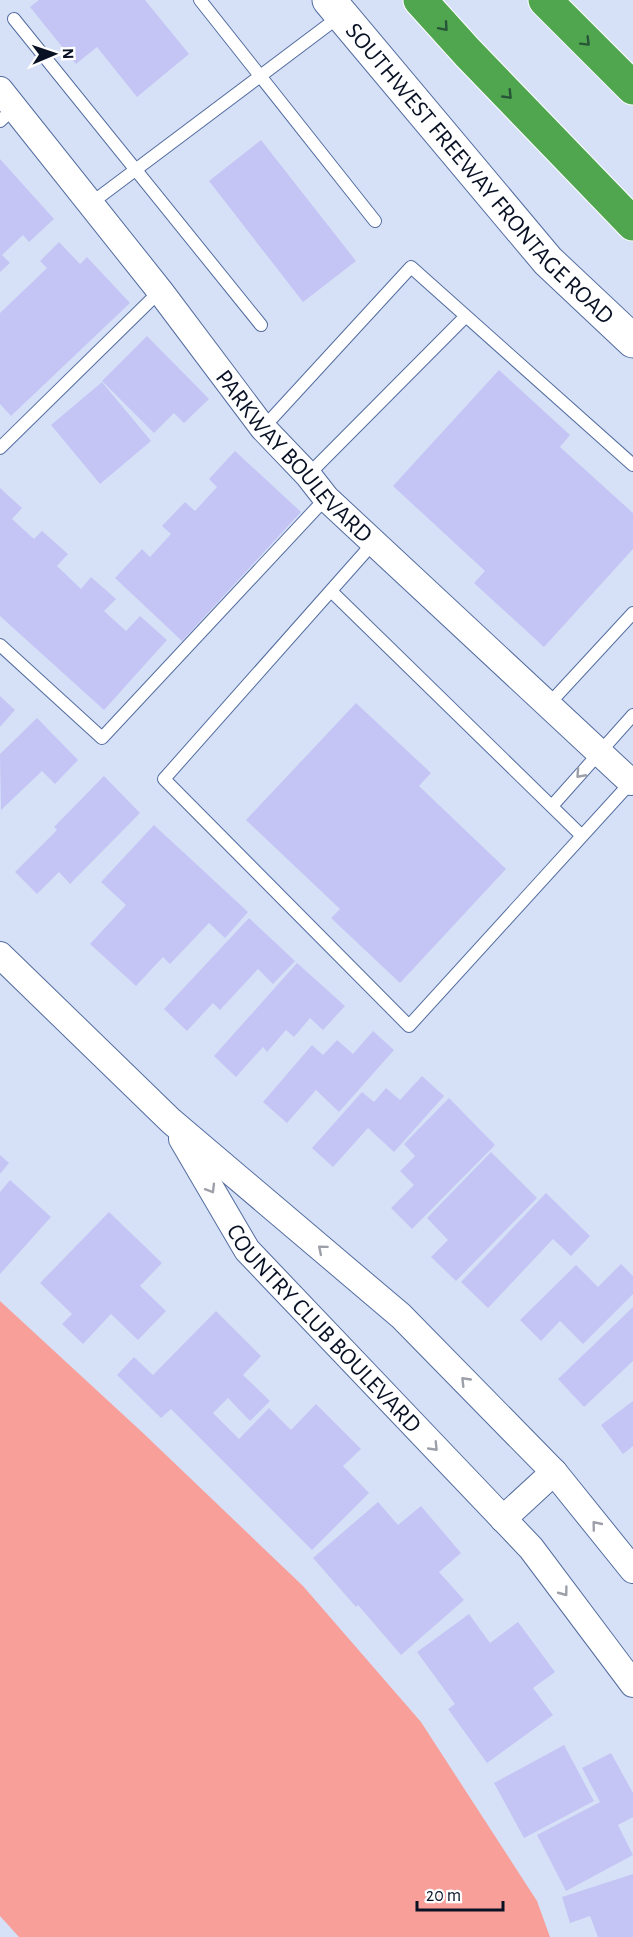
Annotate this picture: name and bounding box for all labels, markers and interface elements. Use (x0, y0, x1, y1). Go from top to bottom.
street label: SOUTHWEST FREEWAY FRONTAGE ROAD (341, 19, 618, 329)
one-way arrow (437, 20, 448, 31)
north arrow (24, 24, 84, 84)
one-way arrow (579, 34, 590, 45)
text: N (60, 48, 76, 59)
one-way arrow (501, 88, 512, 99)
street label: PARKWAY BOULEVARD (211, 366, 376, 547)
one-way arrow (576, 768, 587, 778)
one-way arrow (204, 1183, 216, 1193)
street label: COUNTRY CLUB BOULEVARD (222, 1220, 425, 1438)
one-way arrow (318, 1245, 329, 1256)
one-way arrow (461, 1378, 472, 1389)
one-way arrow (427, 1440, 438, 1450)
one-way arrow (593, 1521, 604, 1532)
one-way arrow (556, 1585, 567, 1596)
scale bar (417, 1874, 502, 1912)
text: 20 m (426, 1887, 461, 1905)

